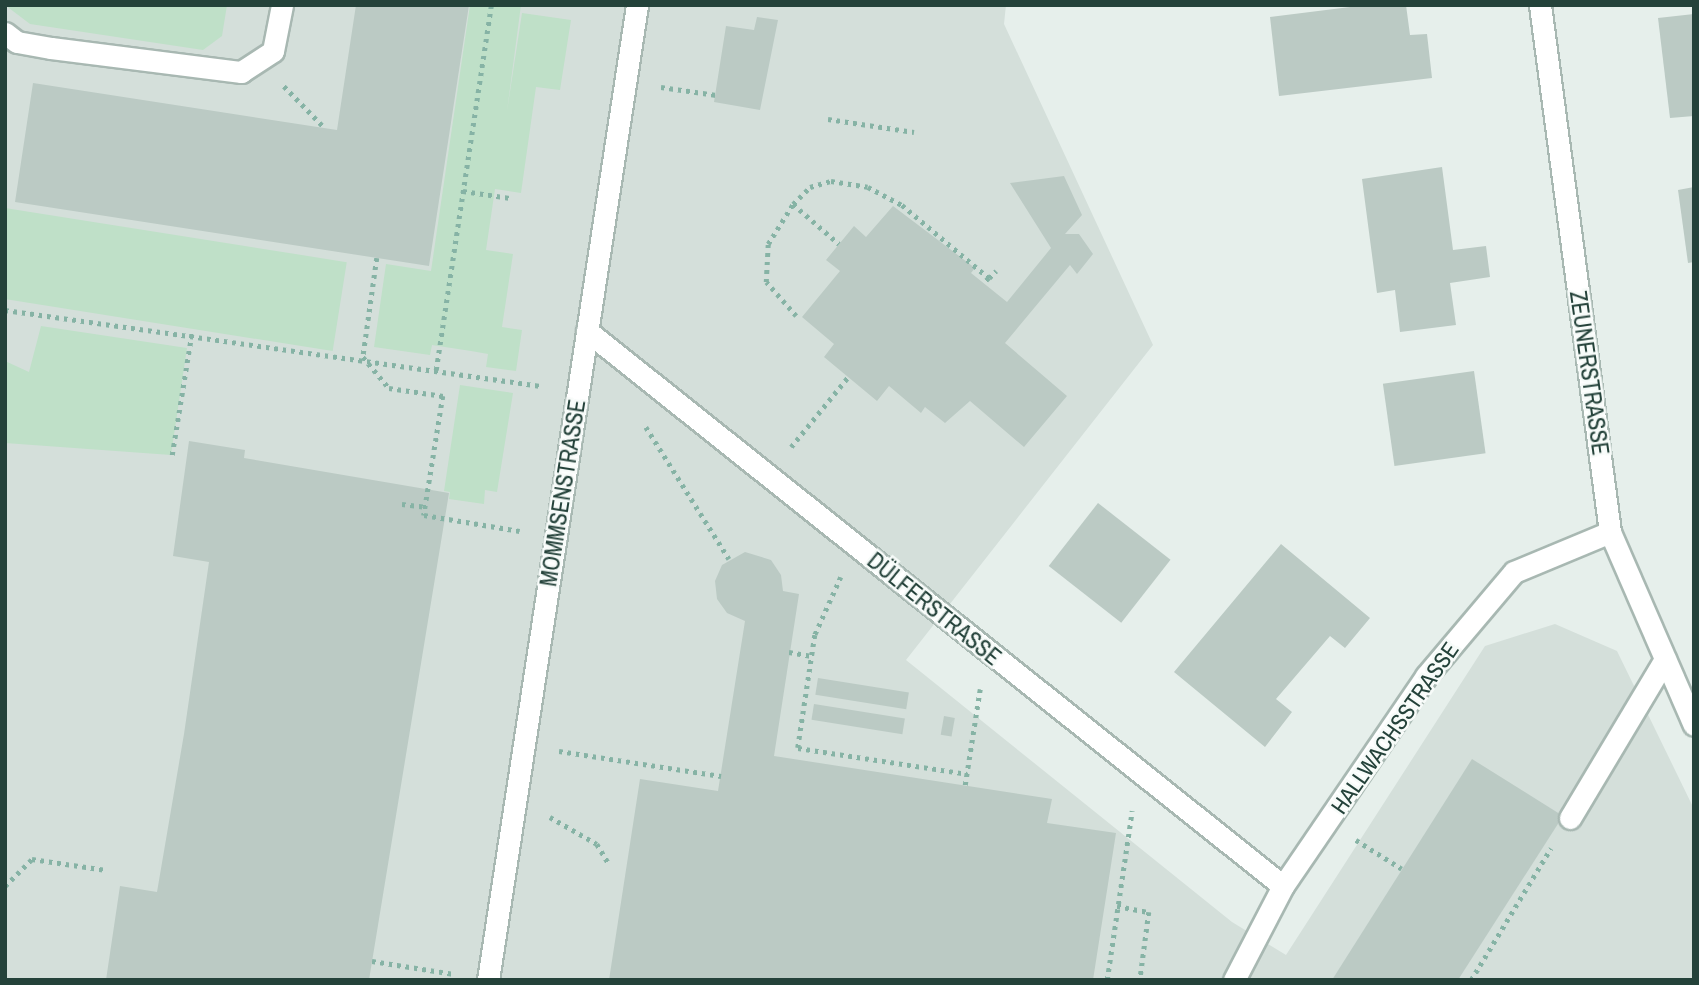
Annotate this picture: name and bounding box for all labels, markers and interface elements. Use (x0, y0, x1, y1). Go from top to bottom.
street label: ZEUNERSTRASSE (1564, 289, 1614, 457)
street label: MOMMSENSTRASSE (535, 398, 591, 588)
street label: DÜLFERSTRASSE (862, 547, 1006, 671)
street label: HALLWACHSSTRASSE (1325, 637, 1465, 819)

